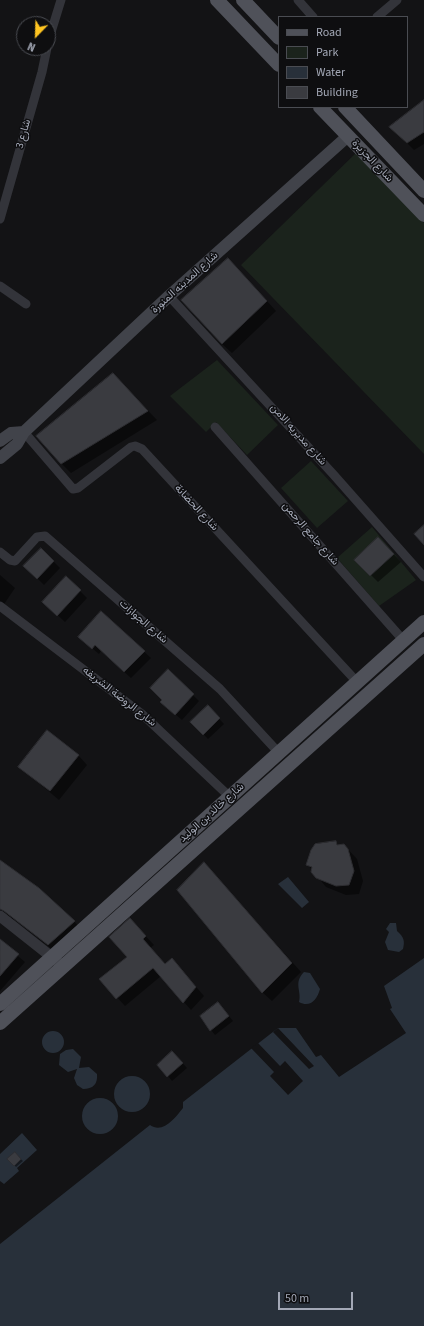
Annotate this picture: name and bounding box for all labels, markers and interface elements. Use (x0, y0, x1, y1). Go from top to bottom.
north arrow (16, 16, 56, 56)
legend (278, 16, 408, 108)
text: Road (316, 24, 342, 41)
text: N (25, 38, 38, 55)
text: Park (316, 44, 338, 61)
text: Water (316, 64, 345, 81)
text: Building (316, 84, 358, 101)
street label: شارع 3 (14, 118, 34, 150)
street label: شارع الجزيرة (348, 137, 396, 185)
street label: شارع المدينه المنورة (149, 249, 221, 317)
street label: شارع مديريه الامن (267, 402, 329, 468)
street label: شارع الحضانة (171, 482, 221, 534)
street label: شارع جامع الرحمن (279, 499, 341, 569)
street label: شارع الجوازات (116, 597, 170, 647)
street label: شارع الروضة الشريفه (79, 664, 159, 730)
street label: شارع خالد بن الوليد (177, 780, 247, 846)
scale bar (280, 1284, 355, 1310)
text: 50 m (285, 1290, 309, 1307)

